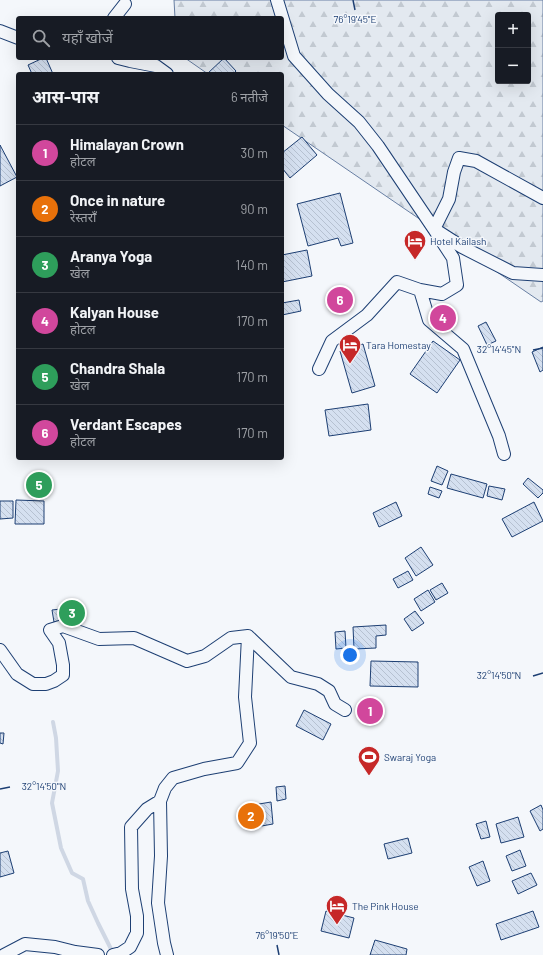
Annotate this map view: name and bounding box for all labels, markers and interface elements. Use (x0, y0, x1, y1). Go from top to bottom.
map controls (495, 12, 531, 84)
button: + (495, 12, 531, 48)
text: 76°19'45"E (334, 13, 376, 25)
search box (16, 16, 284, 60)
icon: search (30, 27, 52, 49)
text: यहाँ खोजें (62, 28, 113, 46)
button: − (495, 48, 531, 84)
text: आस-पास (32, 86, 99, 106)
text: 6 नतीजे (231, 89, 268, 105)
text: Himalayan Crown (70, 135, 184, 153)
text: 1 (43, 145, 47, 161)
text: 30 m (241, 145, 268, 161)
text: होटल (70, 153, 96, 169)
text: Once in nature (70, 191, 165, 209)
text: 2 (41, 201, 49, 217)
text: 90 m (241, 201, 268, 217)
text: रेस्तराँ (70, 209, 96, 225)
hotel icon: Hotel Kailash (402, 228, 428, 261)
place label: Hotel Kailash (430, 235, 486, 247)
text: Aranya Yoga (70, 247, 152, 265)
text: 3 (41, 257, 49, 273)
text: 140 m (236, 257, 268, 273)
text: खेल (70, 265, 89, 281)
pin: 6 (327, 285, 353, 315)
text: Kalyan House (70, 303, 159, 321)
pin: 4 (430, 303, 456, 333)
text: 4 (41, 313, 49, 329)
text: 170 m (237, 313, 268, 329)
text: होटल (70, 321, 96, 337)
hotel icon: Tara Homestay (337, 332, 363, 365)
place label: Tara Homestay (366, 339, 431, 351)
text: 32°14'45"N (477, 343, 521, 355)
text: Chandra Shala (70, 359, 165, 377)
text: 5 (41, 369, 49, 385)
text: 170 m (237, 369, 268, 385)
text: खेल (70, 377, 89, 393)
text: Verdant Escapes (70, 415, 182, 433)
text: 6 (42, 425, 48, 441)
text: 170 m (237, 425, 268, 441)
text: होटल (70, 433, 96, 449)
pin: 5 (26, 470, 52, 500)
pin: 3 (59, 598, 85, 628)
your location (340, 645, 360, 665)
text: 32°14'50"N (477, 669, 521, 681)
pin: 1 (357, 696, 383, 726)
sports icon: Swaraj Yoga (356, 744, 382, 777)
place label: Swaraj Yoga (384, 751, 436, 763)
text: 32°14'50"N (22, 780, 66, 792)
pin: 2 (238, 801, 264, 831)
hotel icon: The Pink House (324, 893, 350, 926)
place label: The Pink House (352, 900, 419, 912)
text: 76°19'50"E (255, 929, 299, 941)

